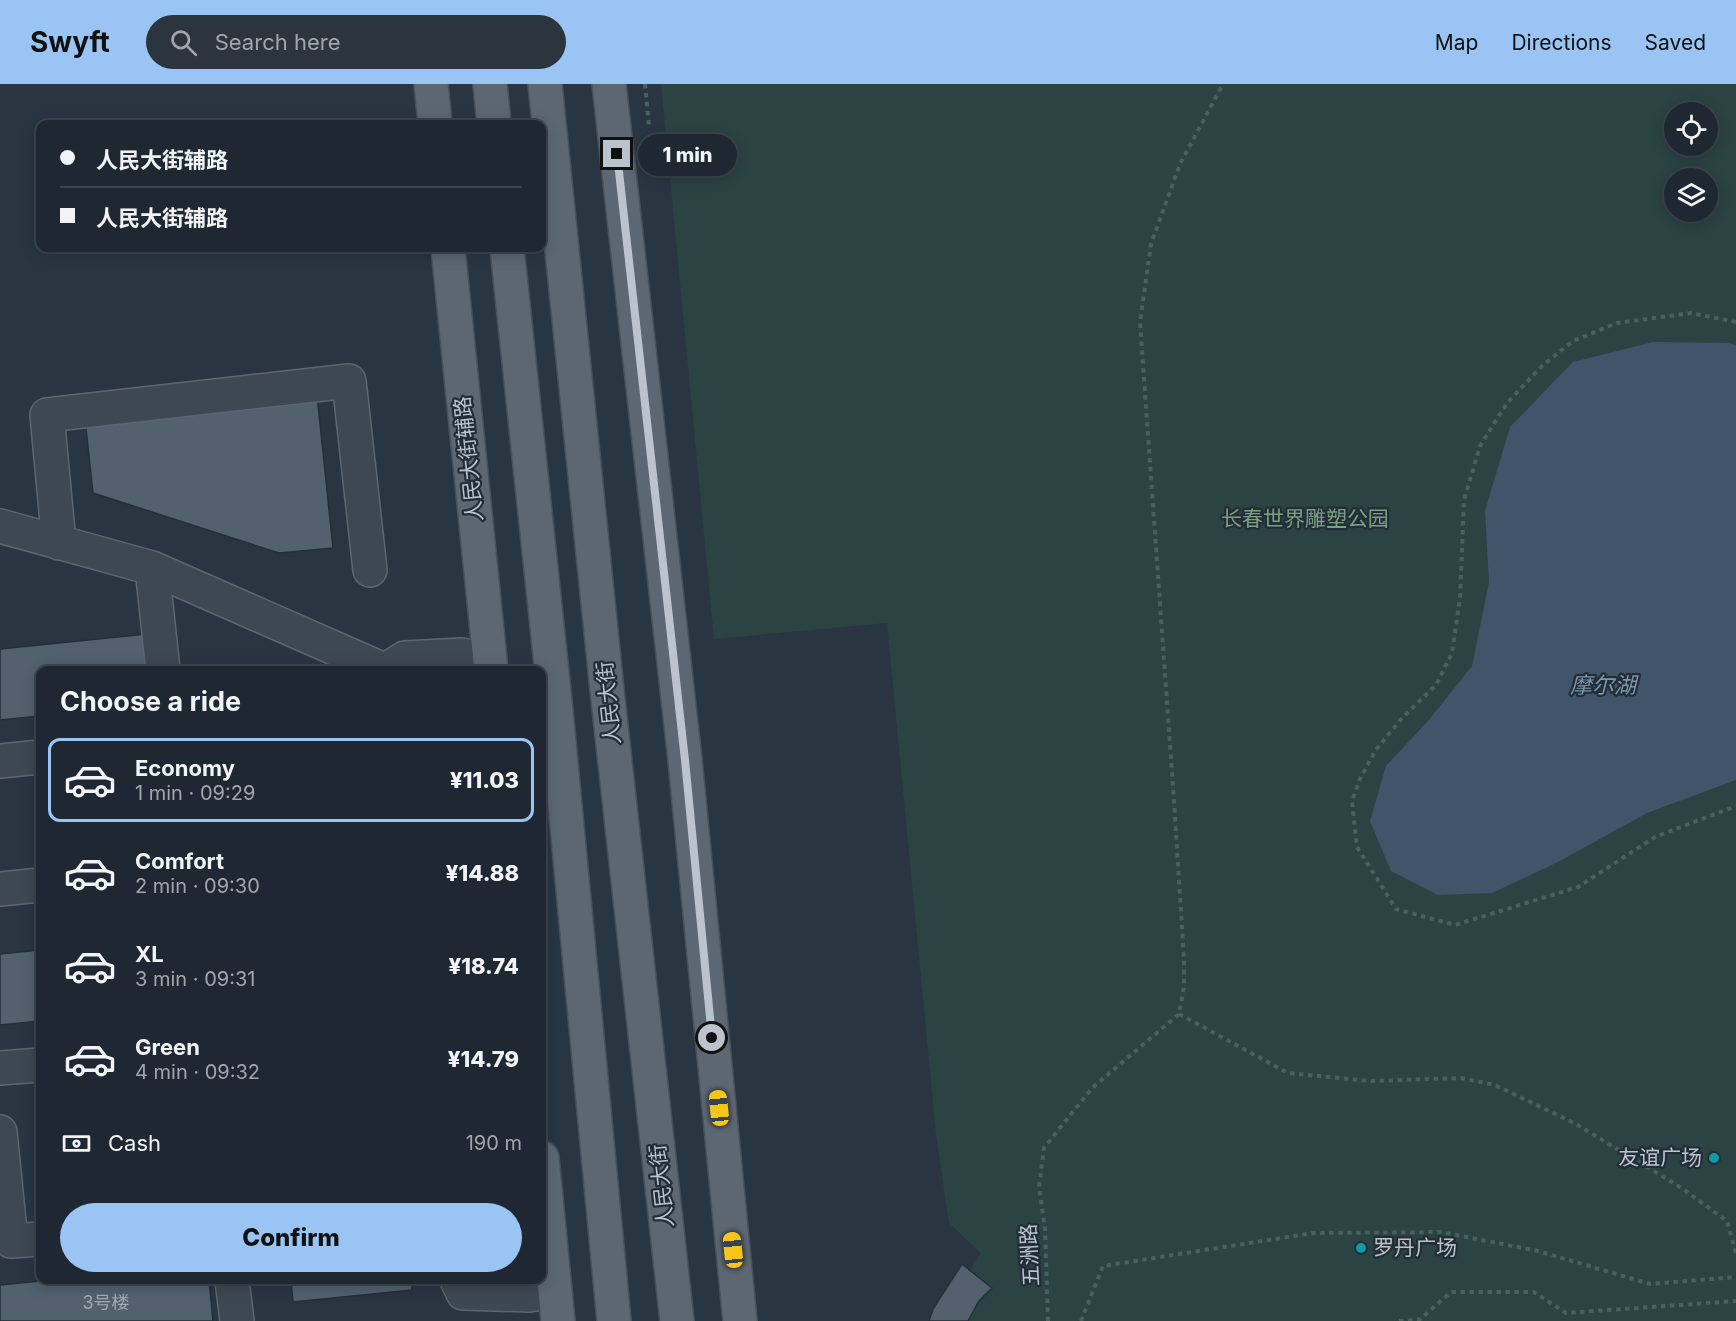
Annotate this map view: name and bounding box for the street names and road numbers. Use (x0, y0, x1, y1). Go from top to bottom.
street label: 人民大街辅路 (449, 395, 488, 523)
street label: 人民大街 (592, 660, 625, 746)
street label: 人民大街 (645, 1143, 678, 1229)
street label: 五洲路 (1015, 1223, 1044, 1287)

